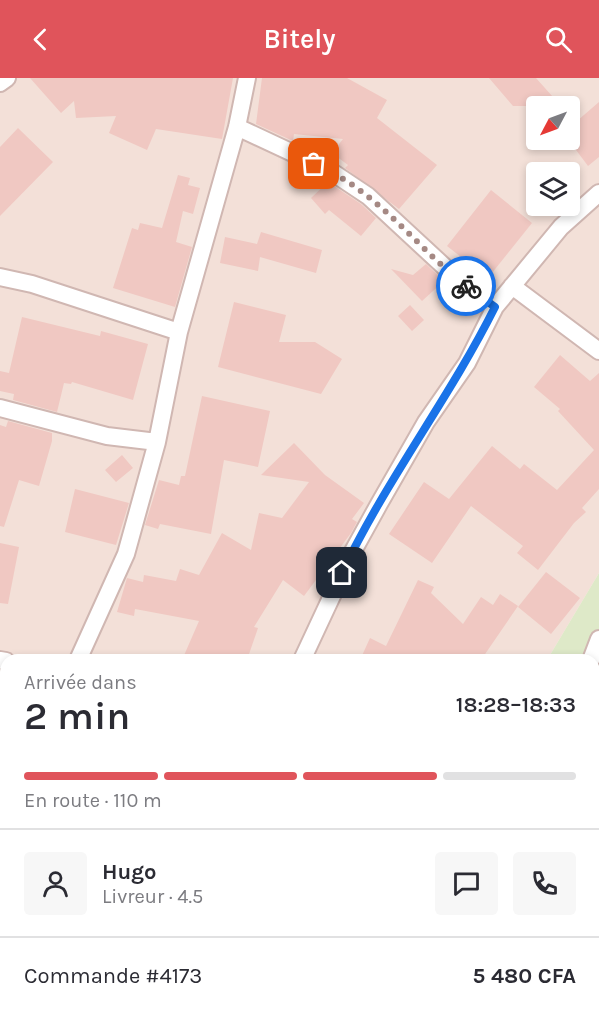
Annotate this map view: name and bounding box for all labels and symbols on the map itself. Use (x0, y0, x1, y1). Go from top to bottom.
north arrow (526, 96, 580, 150)
pin (288, 138, 339, 189)
courier (436, 256, 496, 316)
pin (316, 547, 367, 598)

